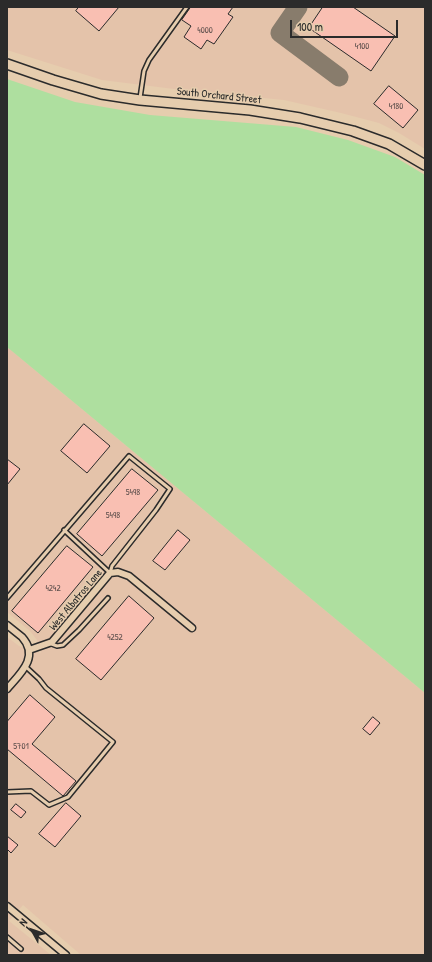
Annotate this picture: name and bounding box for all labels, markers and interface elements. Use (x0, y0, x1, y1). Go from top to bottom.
scale bar (292, 12, 400, 38)
text: 100 m (297, 18, 323, 35)
house number: 4000 (197, 26, 213, 36)
house number: 4100 (355, 42, 369, 52)
street label: South Orchard Street (176, 85, 262, 107)
house number: 4180 (389, 102, 403, 112)
house number: 5498 (126, 488, 140, 498)
house number: 5498 (106, 511, 120, 521)
street label: West Albatros Lane (47, 567, 105, 633)
house number: 4242 (45, 584, 61, 594)
house number: 4252 (107, 633, 123, 643)
house number: 5701 (13, 742, 29, 752)
north arrow (12, 910, 52, 950)
text: N (16, 916, 30, 929)

